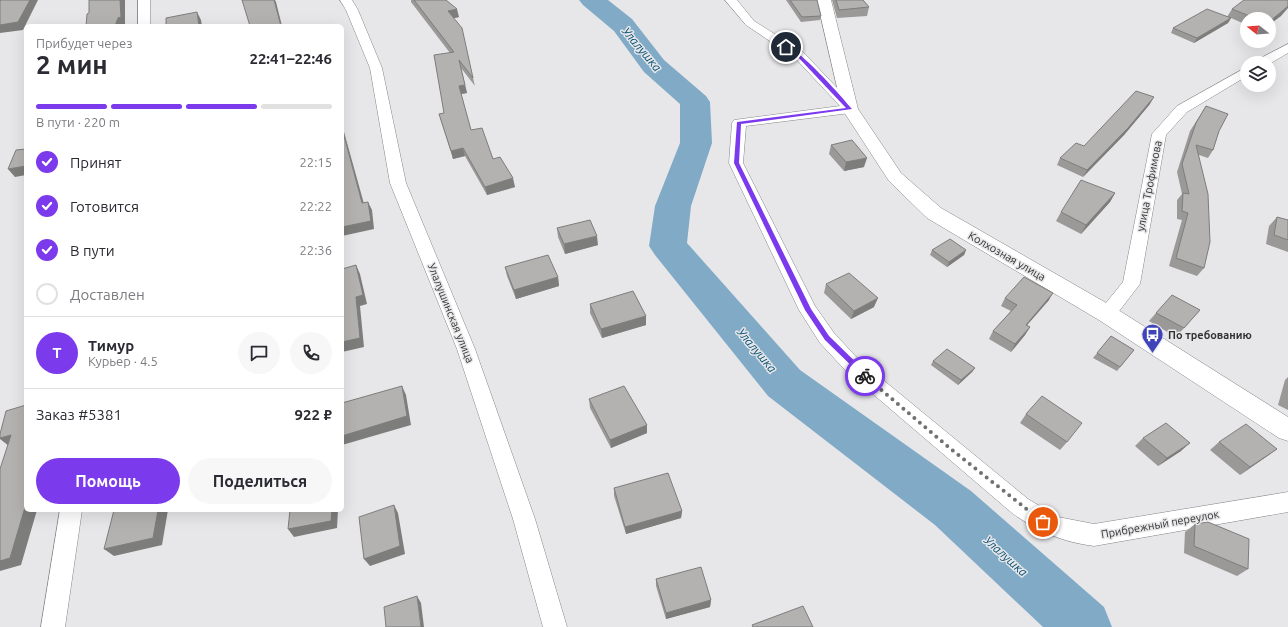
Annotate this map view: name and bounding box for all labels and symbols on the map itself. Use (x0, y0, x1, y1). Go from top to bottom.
north arrow (1240, 12, 1276, 48)
water label: Улалушка (619, 24, 664, 74)
pin (769, 30, 803, 64)
street label: улица Трофимова (1134, 140, 1164, 232)
street label: Колхозная улица (966, 229, 1048, 283)
street label: Улалушинская улица (426, 261, 476, 365)
bus stop icon: По требованию (1139, 322, 1165, 355)
water label: Улалушка (734, 325, 779, 375)
place label: По требованию (1168, 329, 1252, 341)
courier (845, 356, 885, 396)
pin (1026, 505, 1060, 539)
street label: Прибрежный переулок (1100, 508, 1220, 540)
water label: Улалушка (981, 533, 1031, 579)

